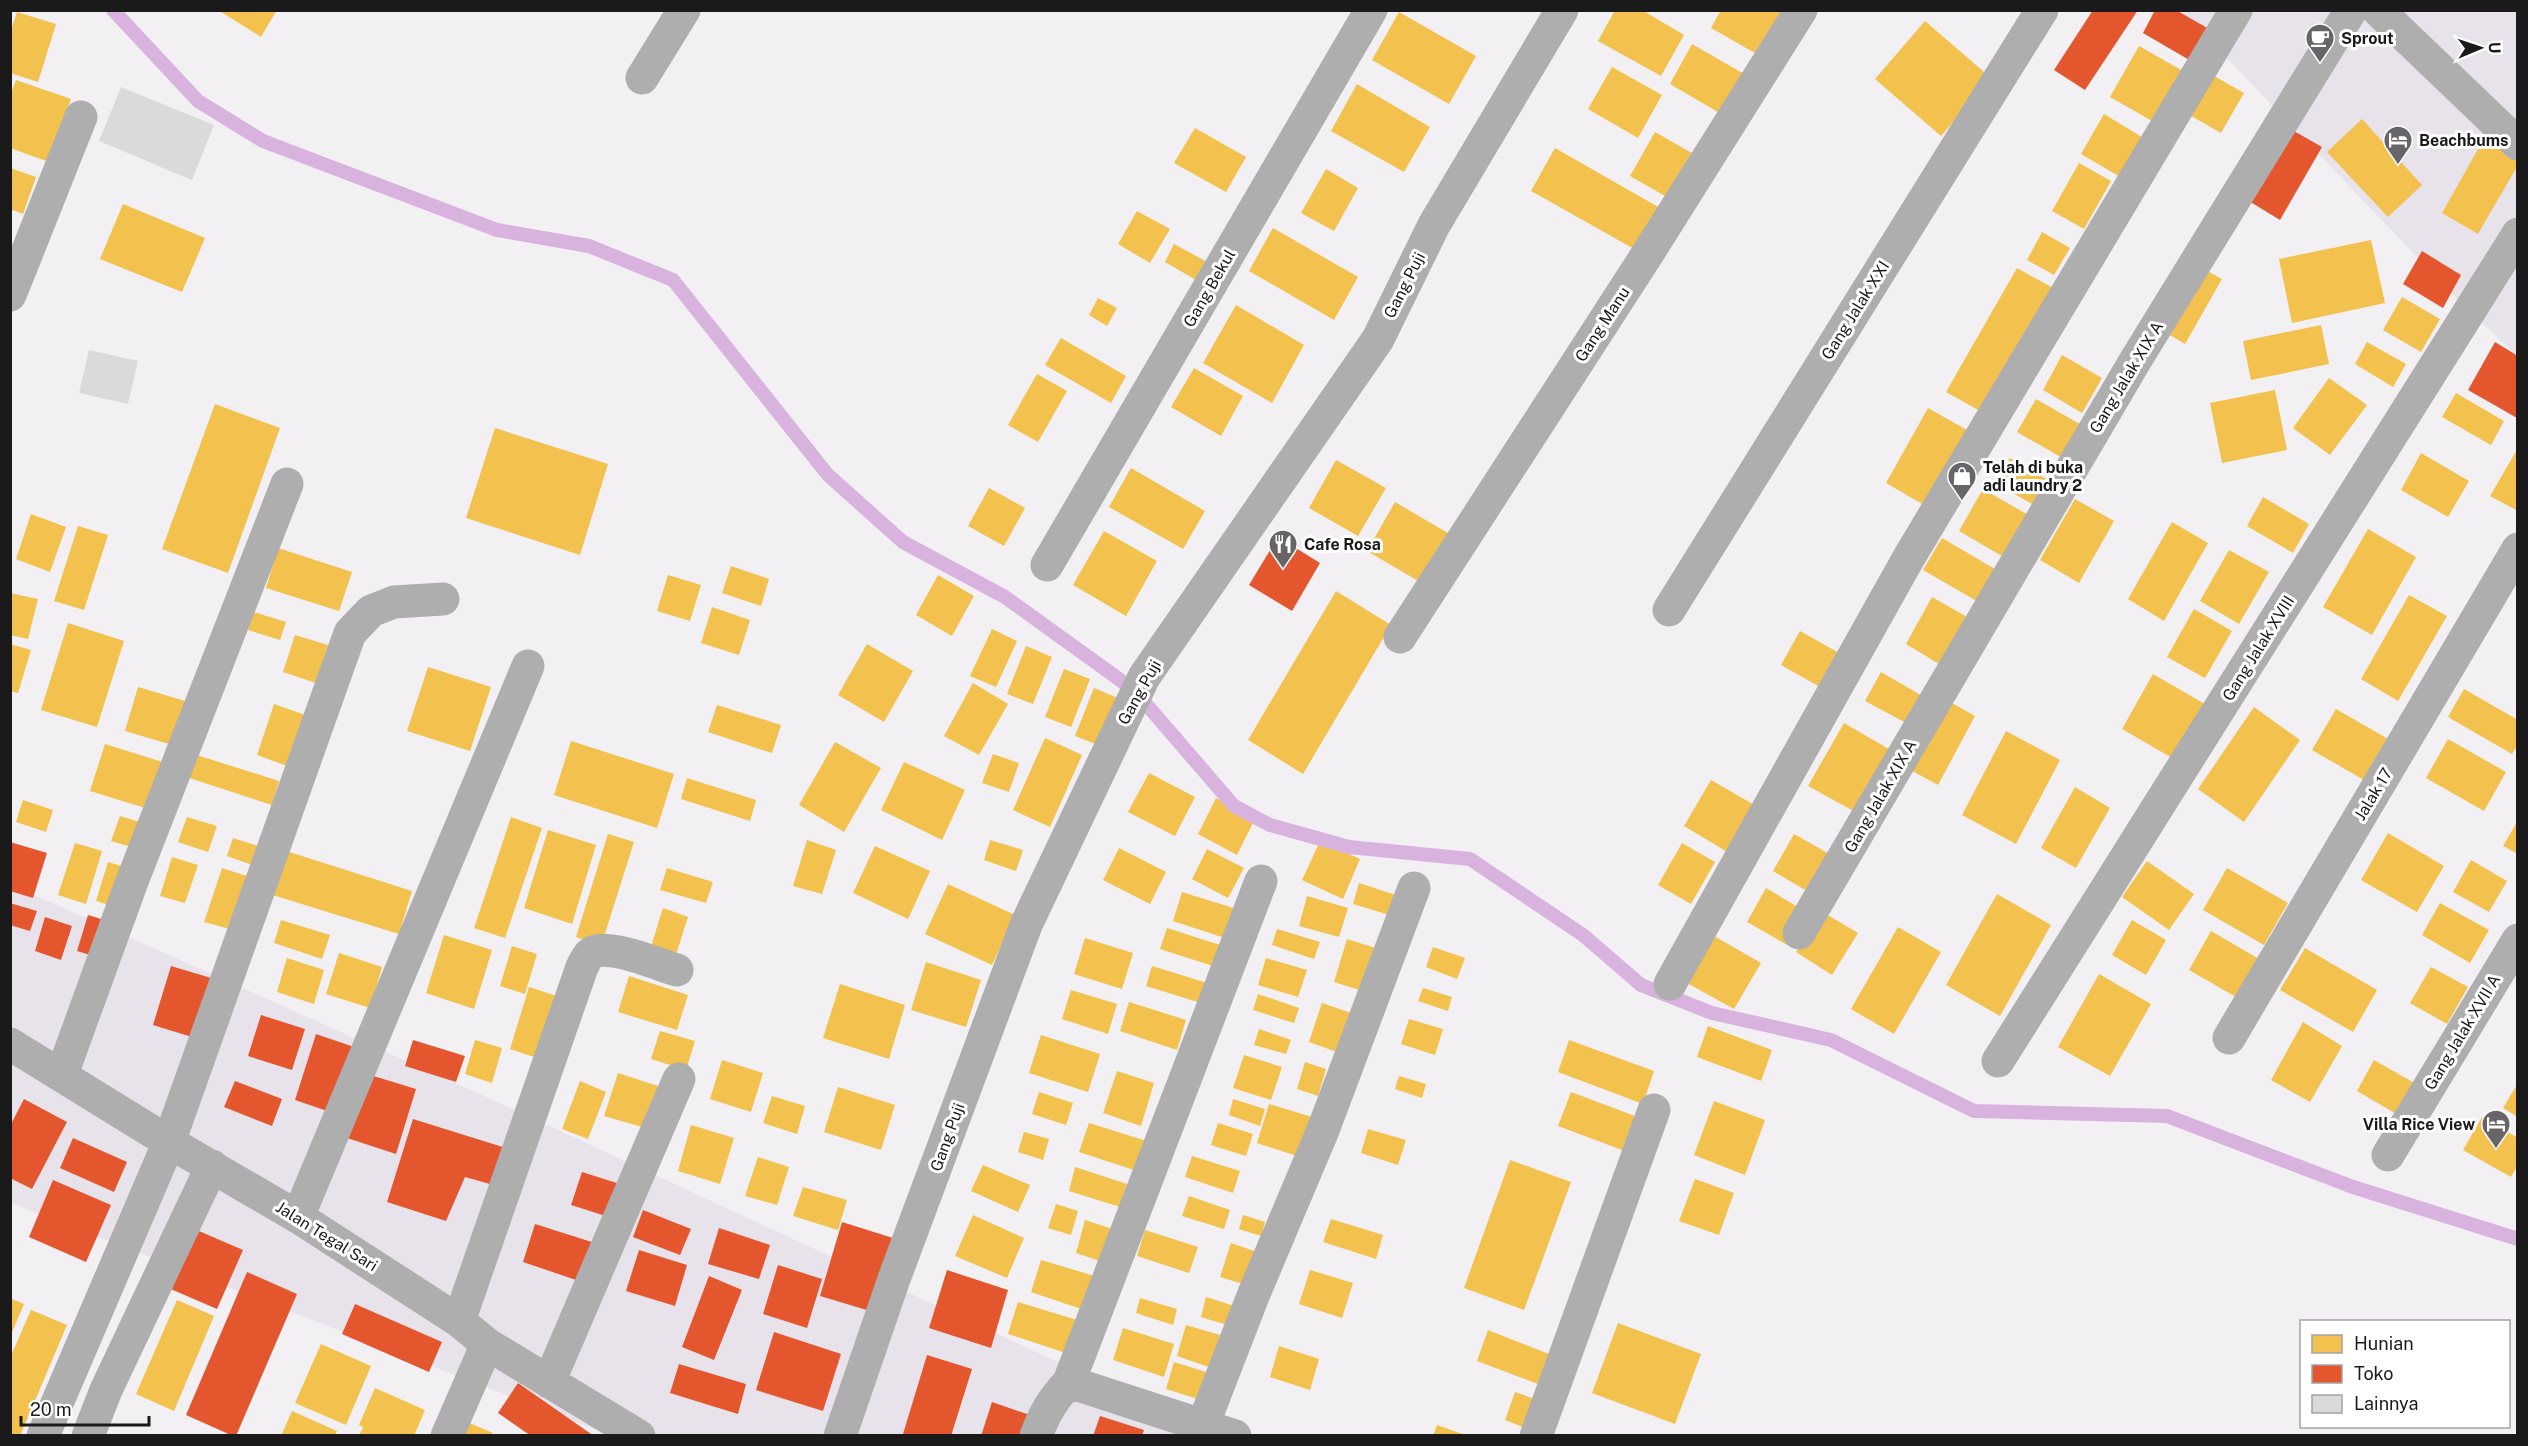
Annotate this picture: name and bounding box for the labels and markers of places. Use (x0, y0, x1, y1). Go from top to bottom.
cafe icon: Sprout (2304, 22, 2336, 64)
place label: Sprout (2341, 29, 2394, 48)
hotel icon: Beachbums (2382, 124, 2414, 166)
place label: Beachbums (2419, 131, 2508, 150)
place label: Telah di buka adi laundry 2 (1983, 458, 2083, 495)
shop icon: Telah di buka adi laundry 2 (1946, 460, 1978, 502)
restaurant icon: Cafe Rosa (1267, 528, 1299, 570)
place label: Cafe Rosa (1304, 535, 1381, 554)
hotel icon: Villa Rice View (2480, 1108, 2512, 1150)
place label: Villa Rice View (2363, 1115, 2475, 1134)

